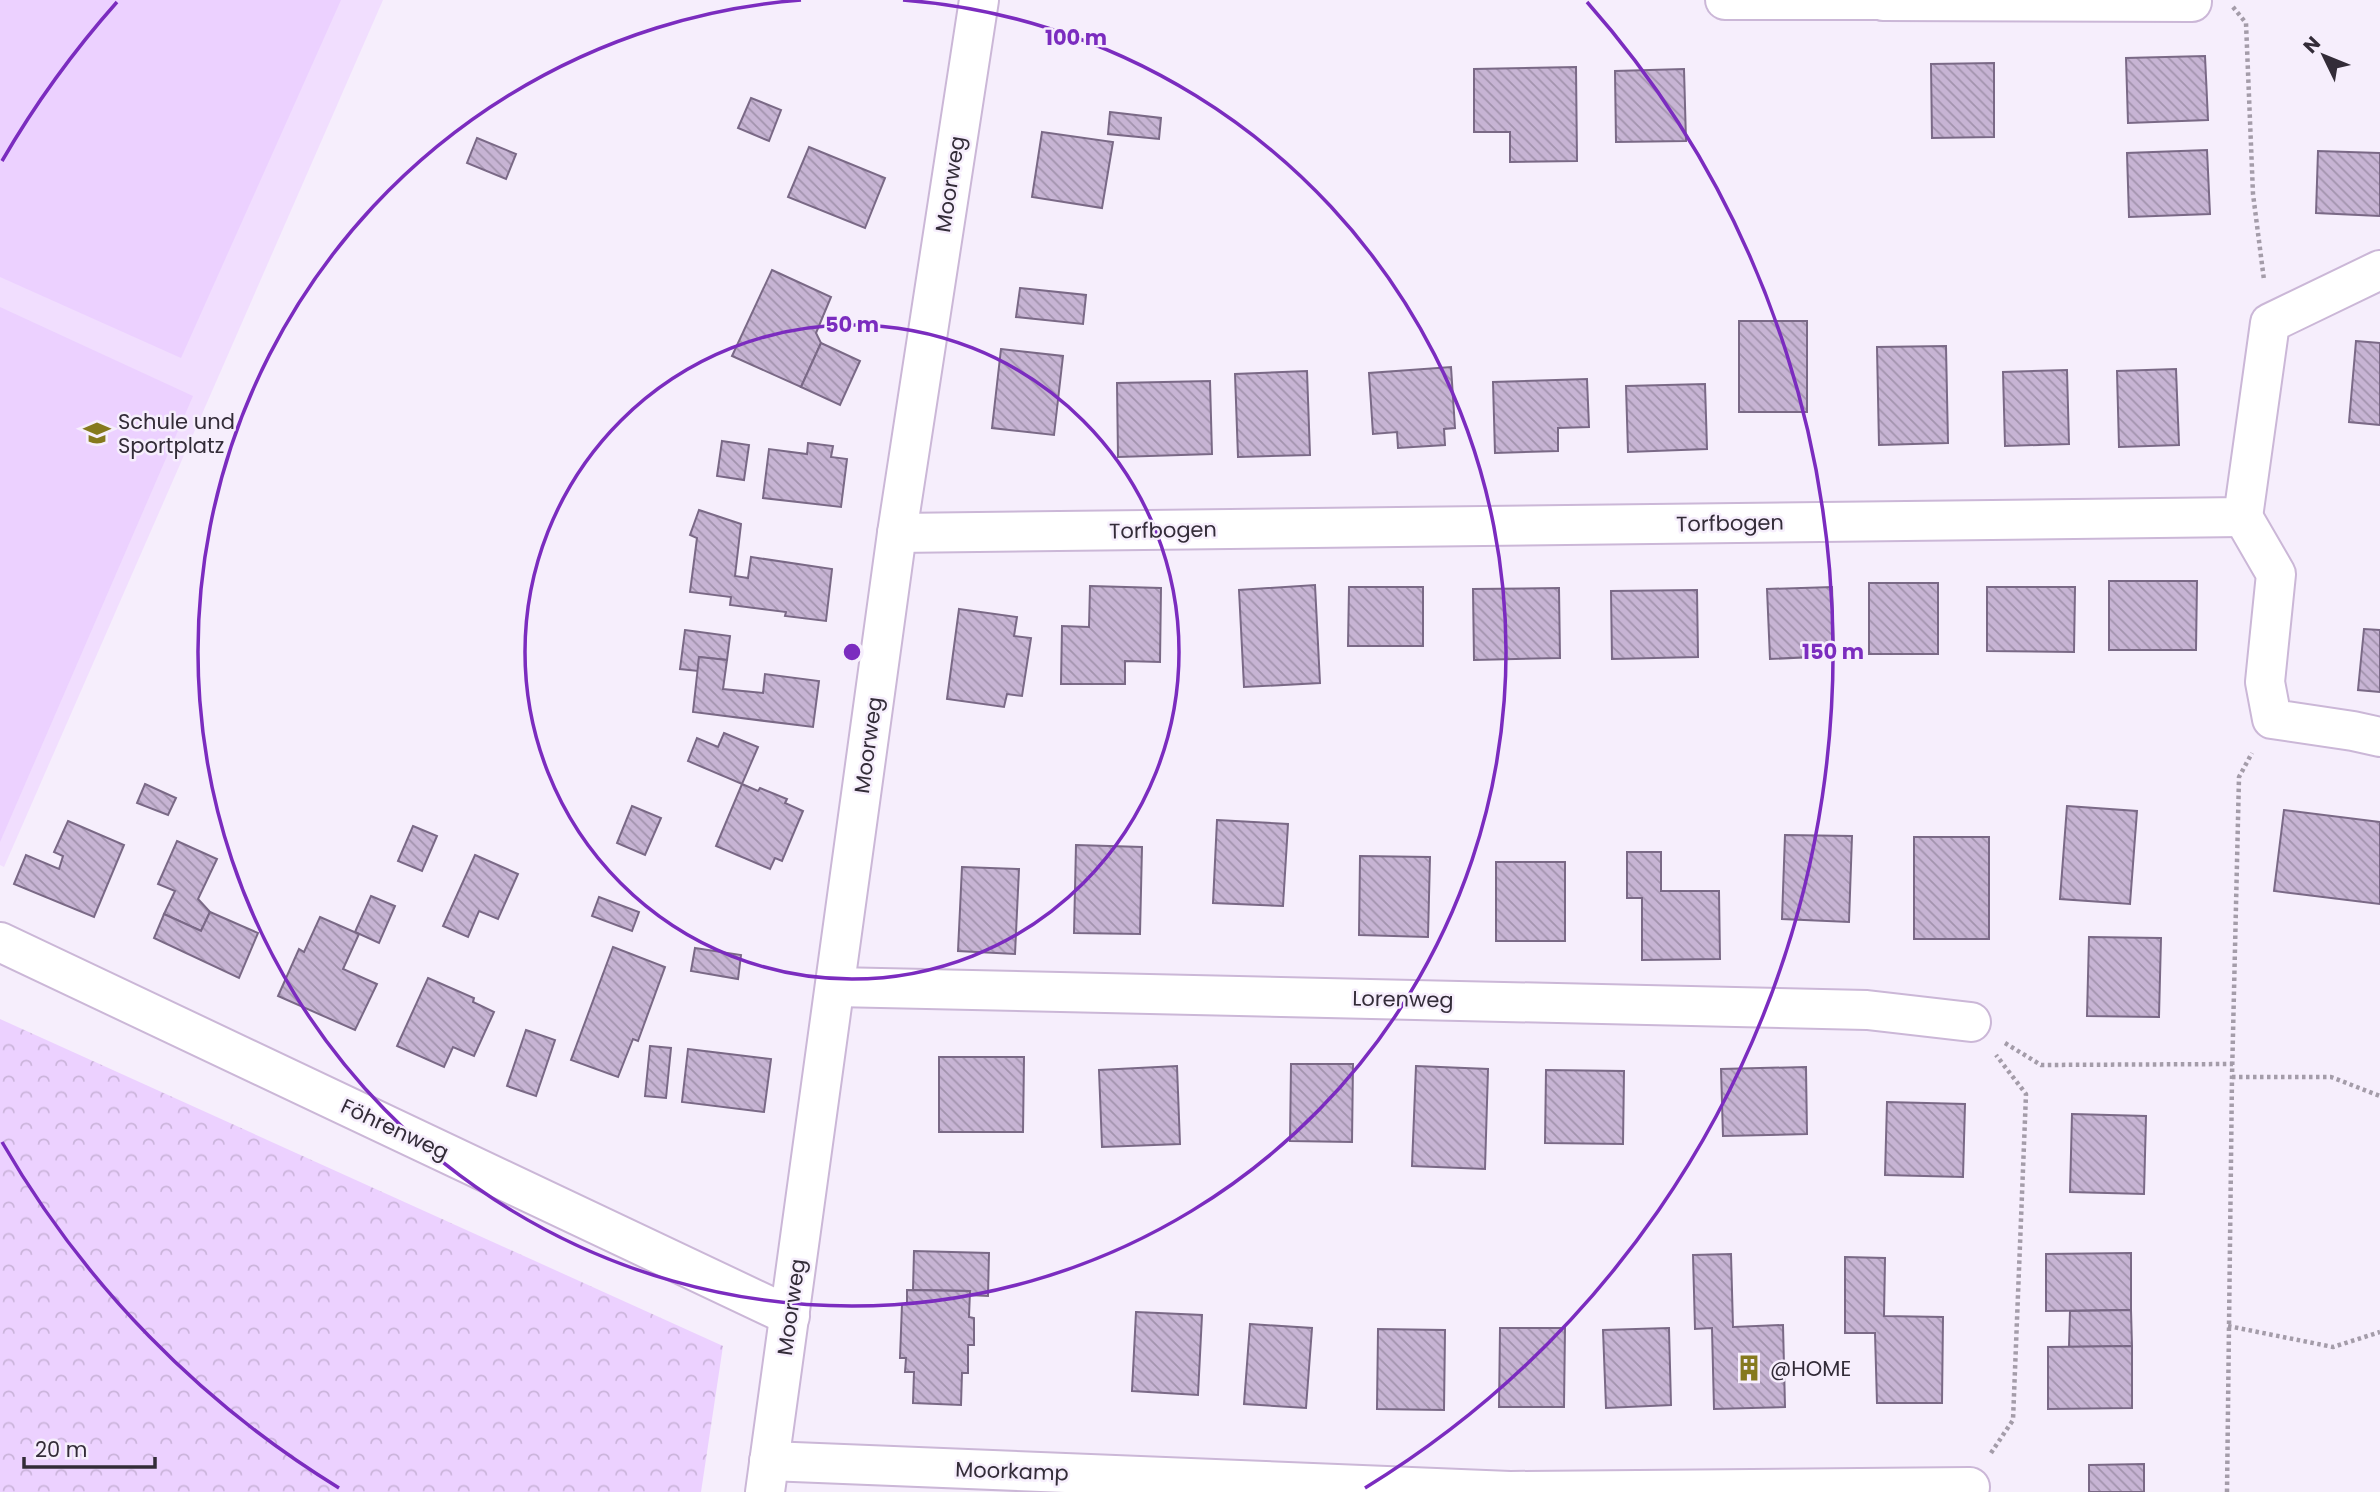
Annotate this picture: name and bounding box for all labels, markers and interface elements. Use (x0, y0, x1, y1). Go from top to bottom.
north arrow (2289, 21, 2359, 91)
text: 100 m (1045, 23, 1107, 52)
text: N (2297, 30, 2327, 59)
street label: Moorweg (928, 134, 972, 234)
text: 50 m (825, 310, 879, 339)
place label: Schule und Sportplatz (118, 407, 235, 460)
school or university icon: Schule und Sportplatz (82, 418, 112, 448)
street label: Torfbogen (1676, 508, 1784, 538)
street label: Torfbogen (1109, 515, 1217, 545)
text: 150 m (1802, 637, 1864, 666)
centre of rings (840, 640, 864, 664)
street label: Moorweg (847, 695, 889, 795)
street label: Lorenweg (1352, 984, 1454, 1014)
street label: Föhrenweg (336, 1091, 454, 1167)
street label: Moorweg (770, 1257, 812, 1357)
building icon: @HOME (1734, 1353, 1764, 1383)
place label: @HOME (1770, 1354, 1851, 1383)
scale bar (24, 1426, 156, 1470)
text: 20 m (35, 1435, 88, 1464)
street label: Moorkamp (955, 1455, 1069, 1487)

